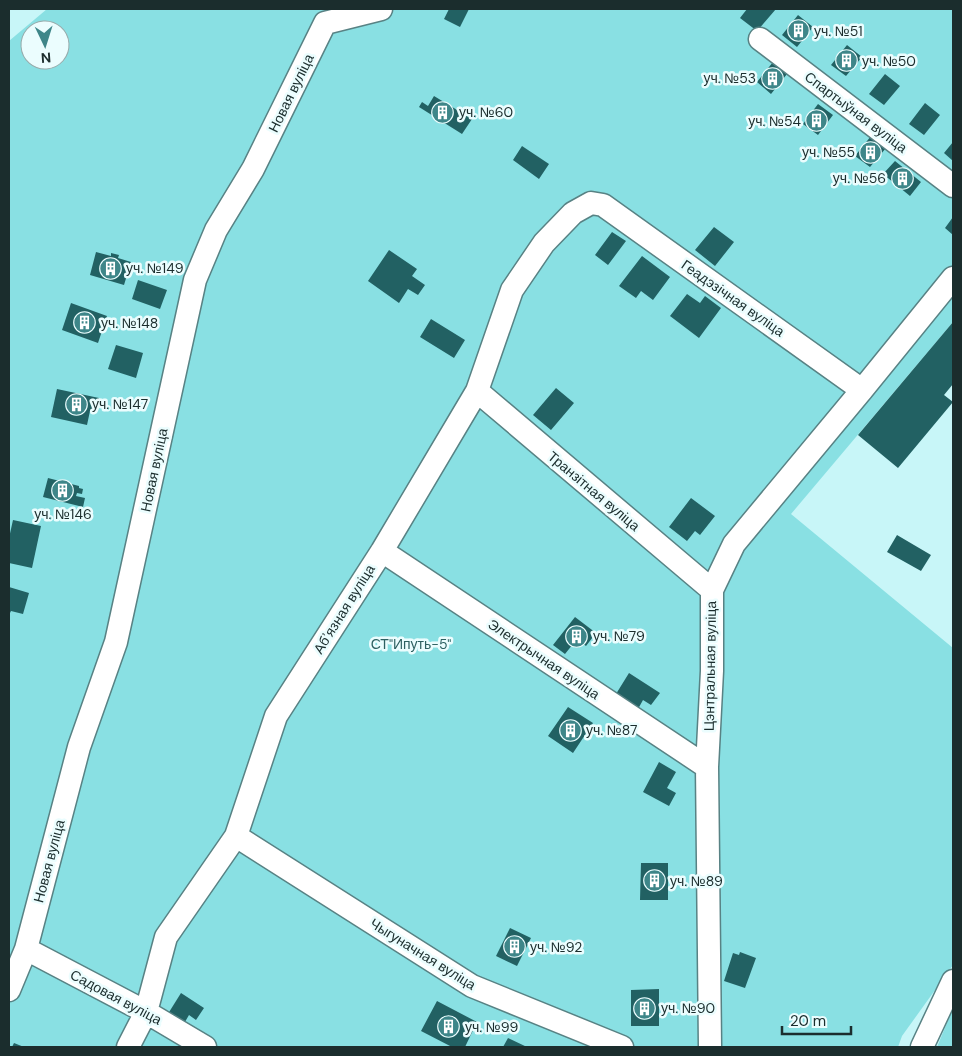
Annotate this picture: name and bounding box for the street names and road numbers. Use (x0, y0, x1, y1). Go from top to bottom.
street label: Новая вуліца (264, 51, 318, 135)
street label: Спартыўная вуліца (801, 67, 911, 157)
street label: Геадэзічная вуліца (678, 256, 788, 341)
street label: Новая вуліца (136, 426, 172, 514)
street label: Транзітная вуліца (544, 447, 644, 535)
street label: Абʼязная вуліца (309, 561, 379, 657)
street label: Цэнтральная вуліца (700, 600, 720, 731)
street label: Электрычная вуліца (485, 615, 604, 703)
street label: Новая вуліца (29, 817, 69, 904)
street label: Чыгуначная вуліца (367, 914, 480, 994)
street label: Садовая вуліца (67, 965, 165, 1029)

